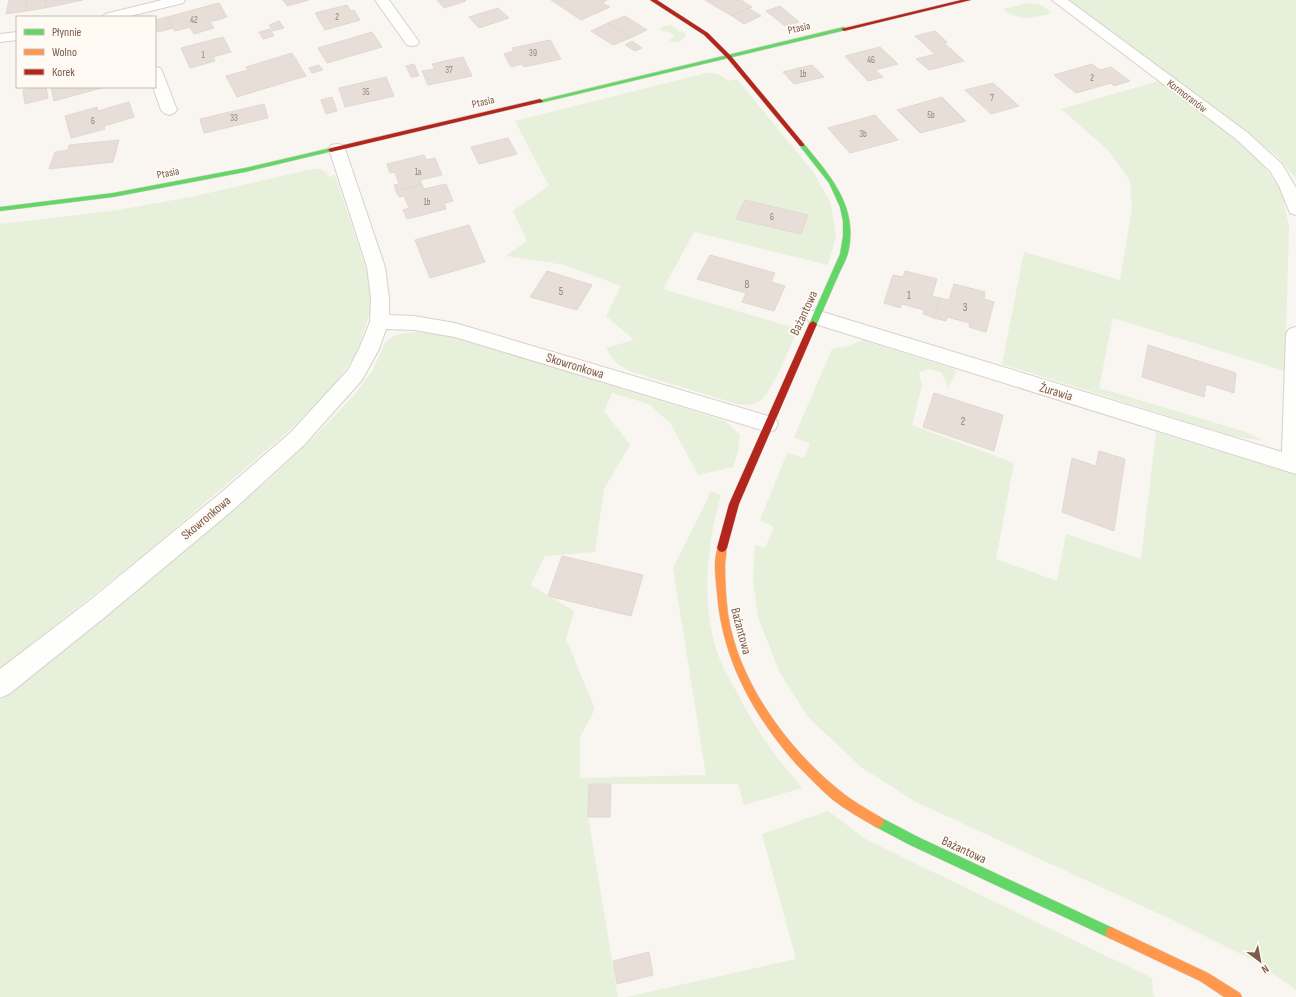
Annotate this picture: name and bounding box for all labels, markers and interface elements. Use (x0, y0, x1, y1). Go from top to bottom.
house number: 2 (335, 12, 339, 23)
house number: 42 (190, 15, 198, 26)
legend (16, 16, 156, 88)
street label: Ptasia (787, 19, 811, 37)
text: Płynnie (52, 25, 82, 40)
text: Wolno (52, 45, 77, 60)
house number: 39 (529, 48, 537, 59)
house number: 1 (201, 50, 205, 61)
house number: 46 (867, 55, 875, 66)
text: Korek (52, 65, 75, 80)
house number: 37 (445, 65, 453, 76)
house number: 1b (799, 69, 807, 80)
house number: 2 (1090, 73, 1094, 84)
street label: Kormoranów (1164, 77, 1210, 115)
house number: 35 (362, 87, 370, 98)
street label: Ptasia (471, 93, 495, 111)
house number: 7 (990, 93, 994, 104)
house number: 5b (927, 110, 935, 121)
house number: 33 (230, 113, 238, 124)
house number: 6 (91, 116, 95, 127)
house number: 3b (859, 129, 867, 140)
street label: Ptasia (156, 164, 180, 182)
house number: 1a (415, 167, 421, 178)
house number: 1b (423, 197, 431, 208)
house number: 6 (770, 212, 774, 223)
house number: 8 (745, 278, 750, 291)
house number: 5 (559, 285, 563, 298)
street label: Bażantowa (787, 288, 821, 338)
house number: 1 (907, 289, 911, 302)
house number: 3 (963, 301, 968, 314)
street label: Skowronkowa (544, 350, 606, 382)
street label: Żurawia (1037, 378, 1075, 405)
house number: 2 (961, 415, 966, 428)
street label: Skowronkowa (178, 493, 234, 543)
street label: Bażantowa (727, 606, 755, 656)
street label: Bażantowa (939, 833, 989, 867)
north arrow (1240, 941, 1280, 981)
text: N (1259, 962, 1271, 976)

